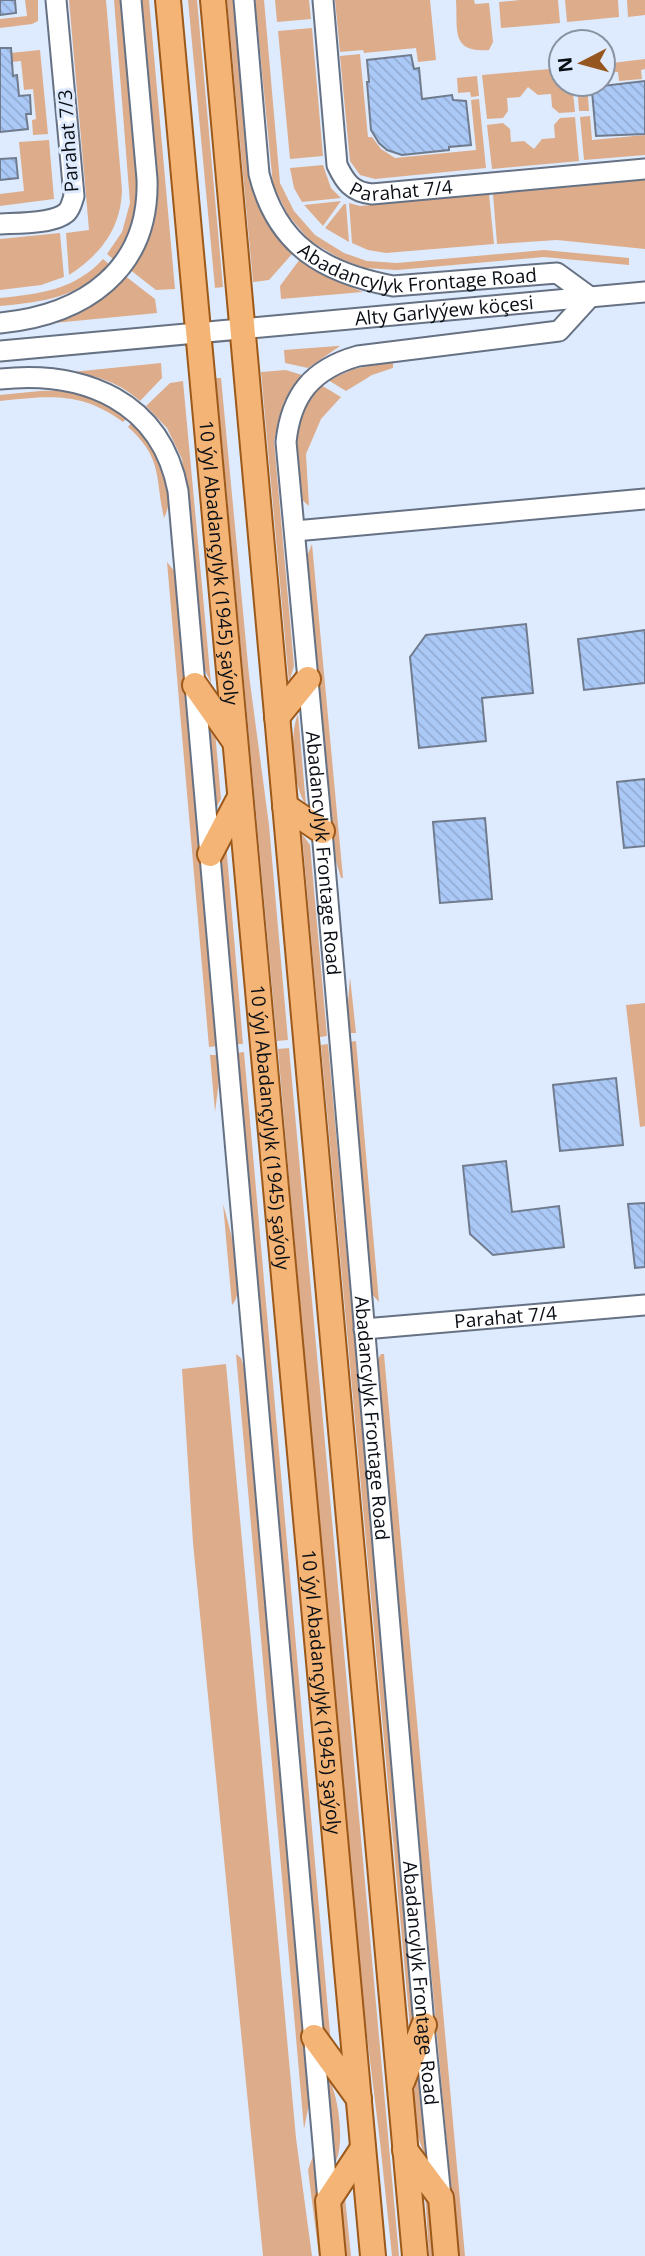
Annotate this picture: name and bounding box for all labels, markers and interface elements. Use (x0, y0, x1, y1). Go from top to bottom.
north arrow (547, 28, 617, 98)
text: N (551, 56, 579, 74)
street label: Parahat 7/3 (51, 89, 85, 193)
street label: Parahat 7/4 (345, 174, 454, 207)
street label: Abadancylyk Frontage Road (293, 237, 538, 299)
street label: Alty Garlyýew köçesi (354, 289, 535, 331)
street label: 10 ýyl Abadançylyk (1945) şaýoly (193, 419, 245, 707)
street label: Abadancylyk Frontage Road (300, 730, 347, 976)
street label: 10 ýyl Abadançylyk (1945) şaýoly (245, 984, 296, 1271)
street label: Abadancylyk Frontage Road (349, 1295, 396, 1541)
street label: Parahat 7/4 (453, 1300, 558, 1334)
street label: 10 ýyl Abadançylyk (1945) şaýoly (296, 1548, 348, 1836)
street label: Abadancylyk Frontage Road (397, 1860, 445, 2106)

